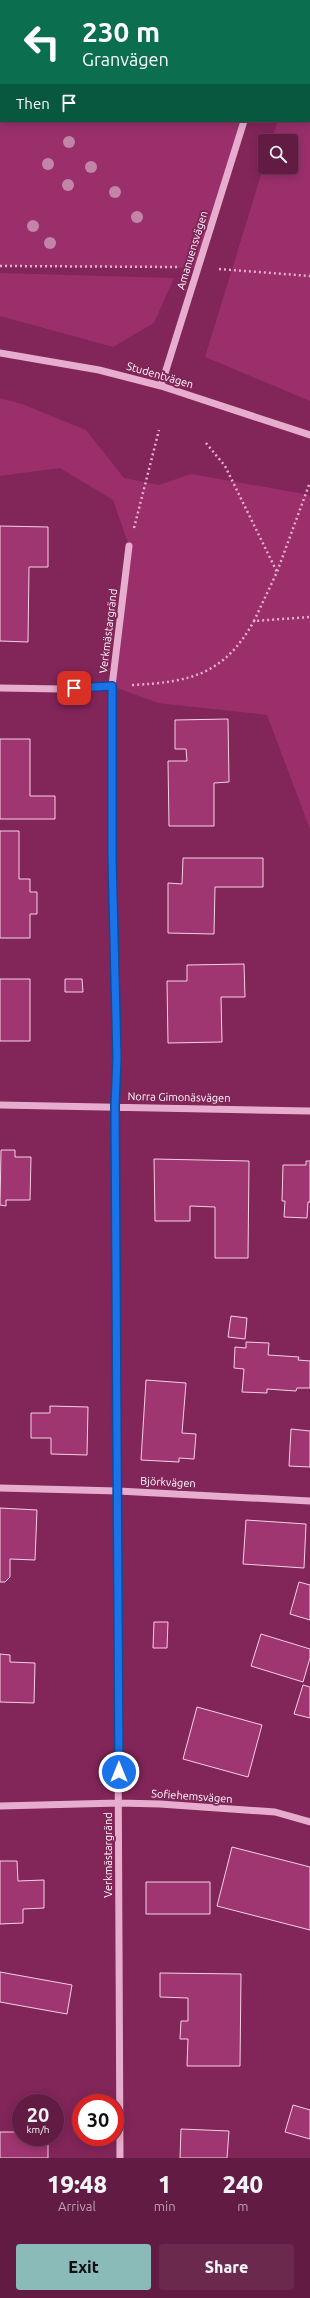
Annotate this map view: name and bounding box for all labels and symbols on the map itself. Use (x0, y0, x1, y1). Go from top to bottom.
street label: Amanuensvägen (174, 209, 210, 291)
street label: Studentvägen (125, 360, 195, 390)
street label: Verkmästargränd (97, 588, 119, 674)
pin (57, 671, 91, 705)
street label: Norra Gimonäsvägen (127, 1090, 231, 1104)
street label: Björkvägen (140, 1475, 196, 1489)
position arrow (98, 1751, 140, 1793)
street label: Sofiehemsvägen (151, 1787, 233, 1805)
street label: Verkmästargränd (102, 1812, 114, 1898)
speed limit sign: 30 (72, 2094, 124, 2146)

